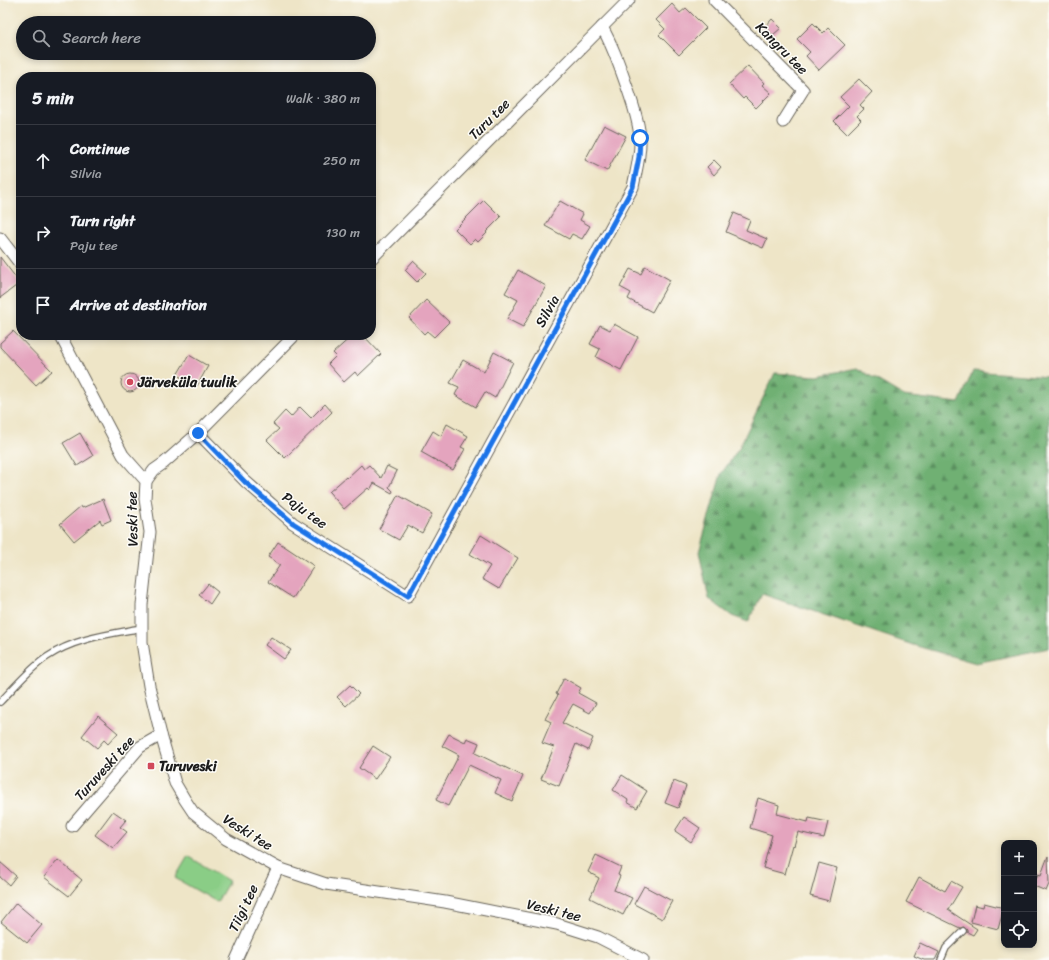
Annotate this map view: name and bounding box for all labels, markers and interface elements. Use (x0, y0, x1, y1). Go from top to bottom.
search box (16, 16, 376, 60)
street label: Kangru tee (749, 16, 814, 81)
text: Search here (62, 25, 141, 51)
icon: search (30, 27, 52, 49)
text: 5 min (32, 83, 74, 113)
text: Walk · 380 m (286, 87, 360, 110)
street label: Turu tee (462, 92, 516, 146)
route start (631, 129, 649, 147)
text: Continue (70, 136, 130, 162)
text: 250 m (323, 149, 360, 172)
icon: ahead (32, 150, 54, 172)
text: Silvia (70, 162, 102, 185)
text: Turn right (70, 208, 135, 234)
text: 130 m (326, 221, 360, 244)
icon: right (32, 222, 54, 244)
text: Paju tee (70, 234, 118, 257)
street label: Silvia (528, 290, 567, 332)
text: Arrive at destination (70, 292, 207, 318)
icon: arrive (32, 294, 54, 316)
place label: Järveküla tuulik (137, 370, 238, 395)
marker: Järveküla tuulik (125, 377, 135, 387)
route end (189, 424, 207, 442)
street label: Paju tee (277, 485, 333, 536)
street label: Veski tee (120, 491, 145, 547)
street label: Turuveski tee (68, 730, 141, 807)
place label: Turuveski (159, 754, 218, 779)
marker: Turuveski (146, 761, 156, 771)
street label: Veski tee (218, 807, 278, 858)
map controls (1001, 840, 1037, 948)
button: + (1001, 840, 1037, 876)
button: − (1001, 876, 1037, 912)
street label: Tiigi tee (221, 880, 265, 936)
street label: Veski tee (524, 892, 584, 929)
button: locate (1001, 912, 1037, 948)

